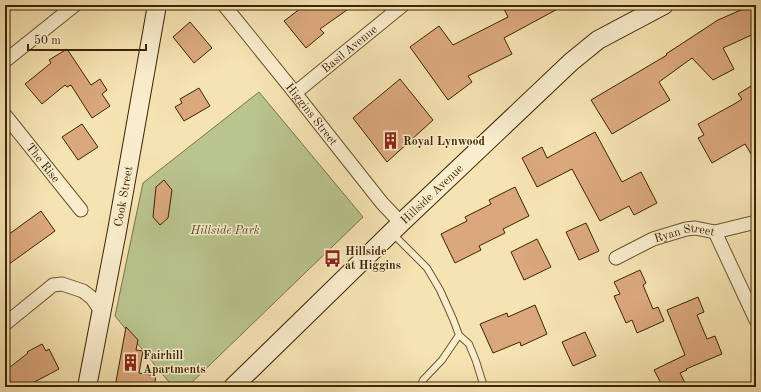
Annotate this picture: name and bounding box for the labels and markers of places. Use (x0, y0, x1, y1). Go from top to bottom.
building icon: Royal Lynwood (380, 131, 400, 151)
place label: Royal Lynwood (403, 136, 486, 148)
place label: Hillside at Higgins (345, 246, 401, 272)
bus stop icon: Hillside at Higgins (322, 248, 342, 268)
place label: Fairhill Apartments (143, 350, 206, 376)
building icon: Fairhill Apartments (120, 352, 140, 372)

